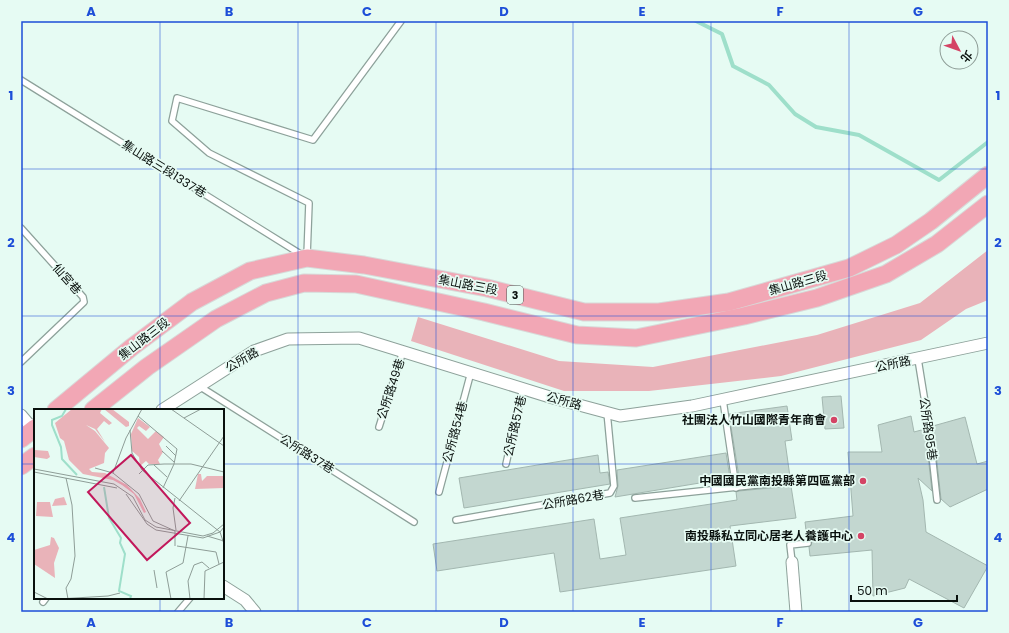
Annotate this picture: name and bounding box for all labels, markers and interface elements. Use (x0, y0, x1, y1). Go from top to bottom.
text: A (86, 2, 96, 21)
text: B (225, 2, 234, 21)
text: C (362, 2, 372, 21)
text: D (499, 2, 509, 21)
text: E (638, 2, 646, 21)
text: F (776, 2, 784, 21)
text: G (913, 2, 923, 21)
north arrow (939, 30, 979, 70)
text: 北 (957, 47, 976, 66)
text: 1 (9, 86, 13, 105)
text: 1 (996, 86, 1000, 105)
street label: 集山路三段1337巷 (119, 136, 210, 201)
text: 2 (7, 233, 15, 252)
text: 2 (994, 233, 1002, 252)
street label: 仙宮巷 (49, 260, 86, 298)
street label: 集山路三段 (767, 266, 829, 299)
street label: 集山路三段 (437, 270, 499, 299)
road number: 3 (507, 286, 523, 304)
street label: 集山路三段 (115, 313, 173, 364)
street label: 公所路 (222, 343, 262, 376)
street label: 公所路 (874, 351, 912, 376)
street label: 公所路49巷 (373, 356, 408, 421)
text: 3 (7, 381, 15, 400)
text: 3 (994, 381, 1002, 400)
street label: 公所路 (545, 388, 584, 413)
street label: 公所路57巷 (499, 394, 530, 458)
street label: 公所路95巷 (916, 396, 941, 461)
street label: 公所路54巷 (438, 399, 471, 465)
inset map (34, 409, 224, 599)
place label: 社團法人竹山國際青年商會 (682, 411, 826, 428)
marker: 社團法人竹山國際青年商會 (829, 415, 839, 425)
street label: 公所路37巷 (277, 430, 338, 477)
place label: 中國國民黨南投縣第四區黨部 (699, 472, 855, 489)
marker: 中國國民黨南投縣第四區黨部 (858, 476, 868, 486)
street label: 公所路62巷 (541, 486, 605, 513)
place label: 南投縣私立同心居老人養護中心 (685, 527, 853, 544)
text: 4 (7, 528, 16, 547)
text: 4 (994, 528, 1003, 547)
marker: 南投縣私立同心居老人養護中心 (856, 531, 866, 541)
scale bar (851, 577, 957, 603)
text: 50 m (857, 582, 888, 599)
text: A (86, 613, 96, 632)
text: B (225, 613, 234, 632)
text: C (362, 613, 372, 632)
text: D (499, 613, 509, 632)
text: E (638, 613, 646, 632)
text: F (776, 613, 784, 632)
text: G (913, 613, 923, 632)

